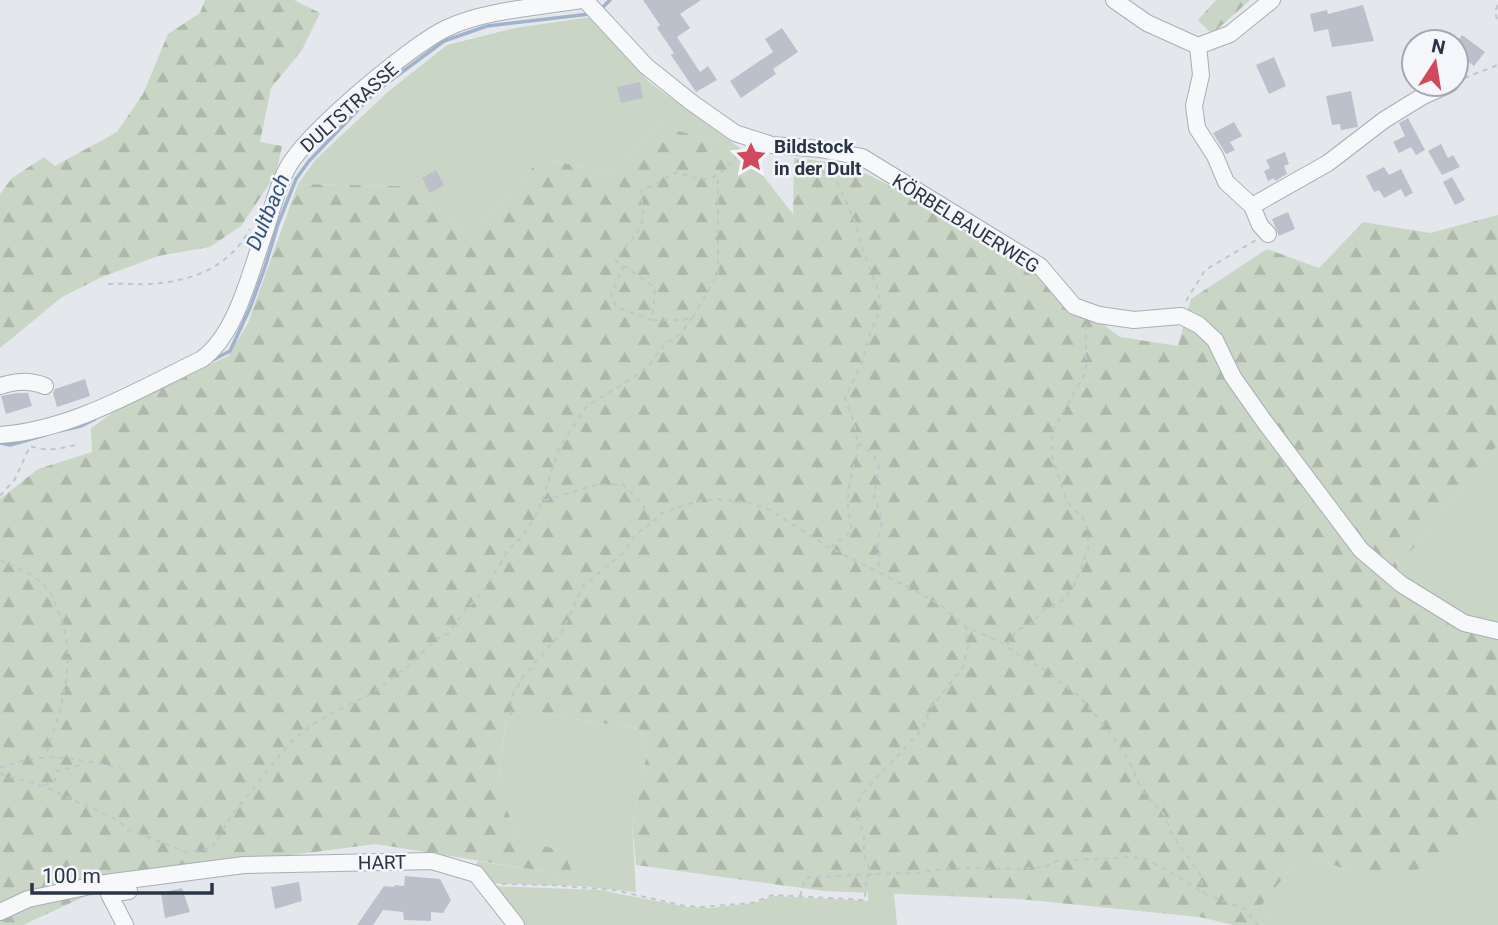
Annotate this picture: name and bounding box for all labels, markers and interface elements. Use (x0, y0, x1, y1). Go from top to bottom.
north arrow (1400, 28, 1470, 98)
text: N (1429, 34, 1447, 60)
street label: DULTSTRASSE (296, 57, 403, 157)
place label: Bildstock in der Dult (774, 135, 862, 180)
place icon: Bildstock in der Dult (734, 140, 768, 174)
street label: KÖRBELBAUERWEG (888, 169, 1043, 278)
water label: Dultbach (241, 170, 295, 254)
street label: HART (358, 851, 406, 874)
scale bar (32, 852, 212, 896)
text: 100 m (42, 864, 101, 888)

